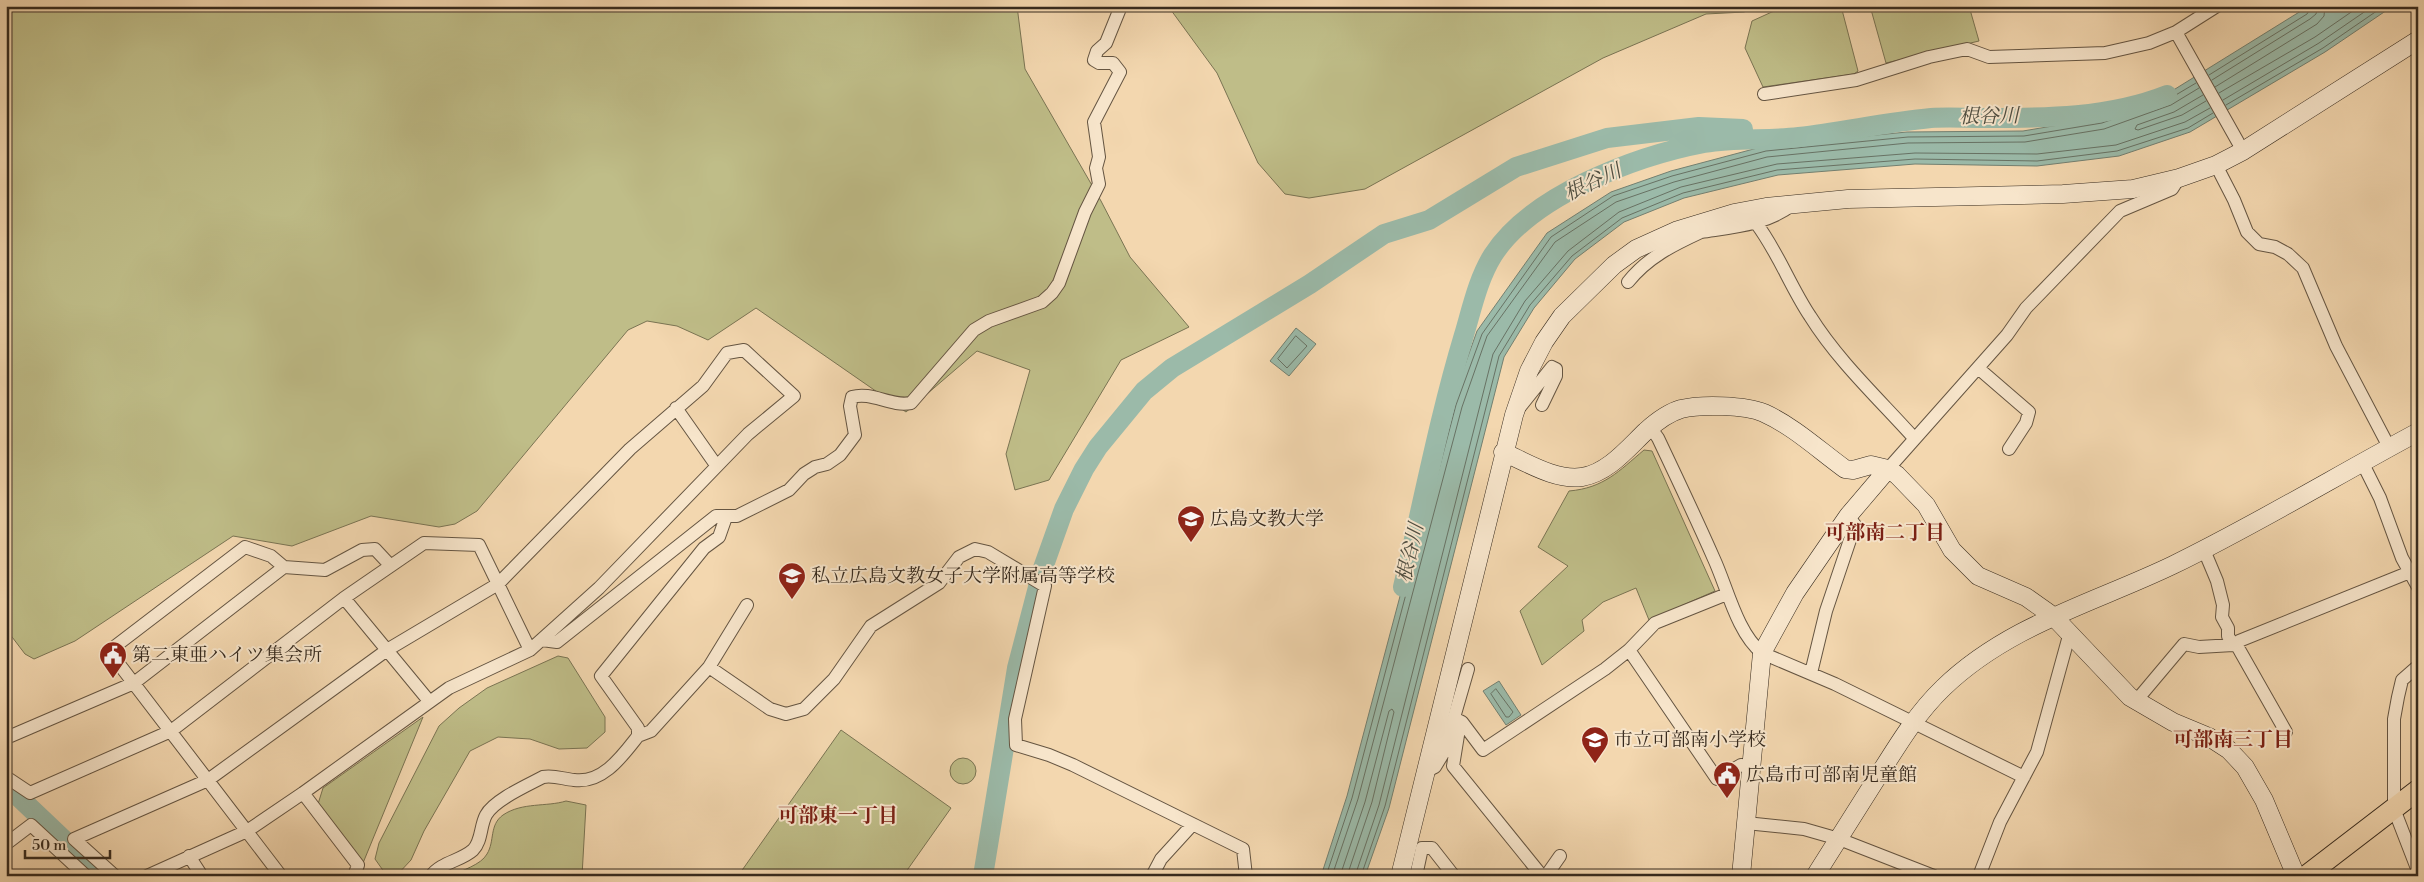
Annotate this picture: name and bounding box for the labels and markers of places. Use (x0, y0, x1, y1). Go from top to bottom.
school or university icon: 広島文教大学 (1176, 504, 1206, 543)
place label: 広島文教大学 (1210, 507, 1324, 531)
school or university icon: 私立広島文教女子大学附属高等学校 (777, 561, 807, 600)
place label: 私立広島文教女子大学附属高等学校 (811, 564, 1115, 588)
public building icon: 第二東亜ハイツ集会所 (98, 640, 128, 679)
place label: 第二東亜ハイツ集会所 (132, 643, 322, 667)
school or university icon: 市立可部南小学校 (1580, 725, 1610, 764)
place label: 市立可部南小学校 (1614, 728, 1766, 752)
public building icon: 広島市可部南児童館 (1712, 760, 1742, 799)
place label: 広島市可部南児童館 (1746, 763, 1917, 787)

